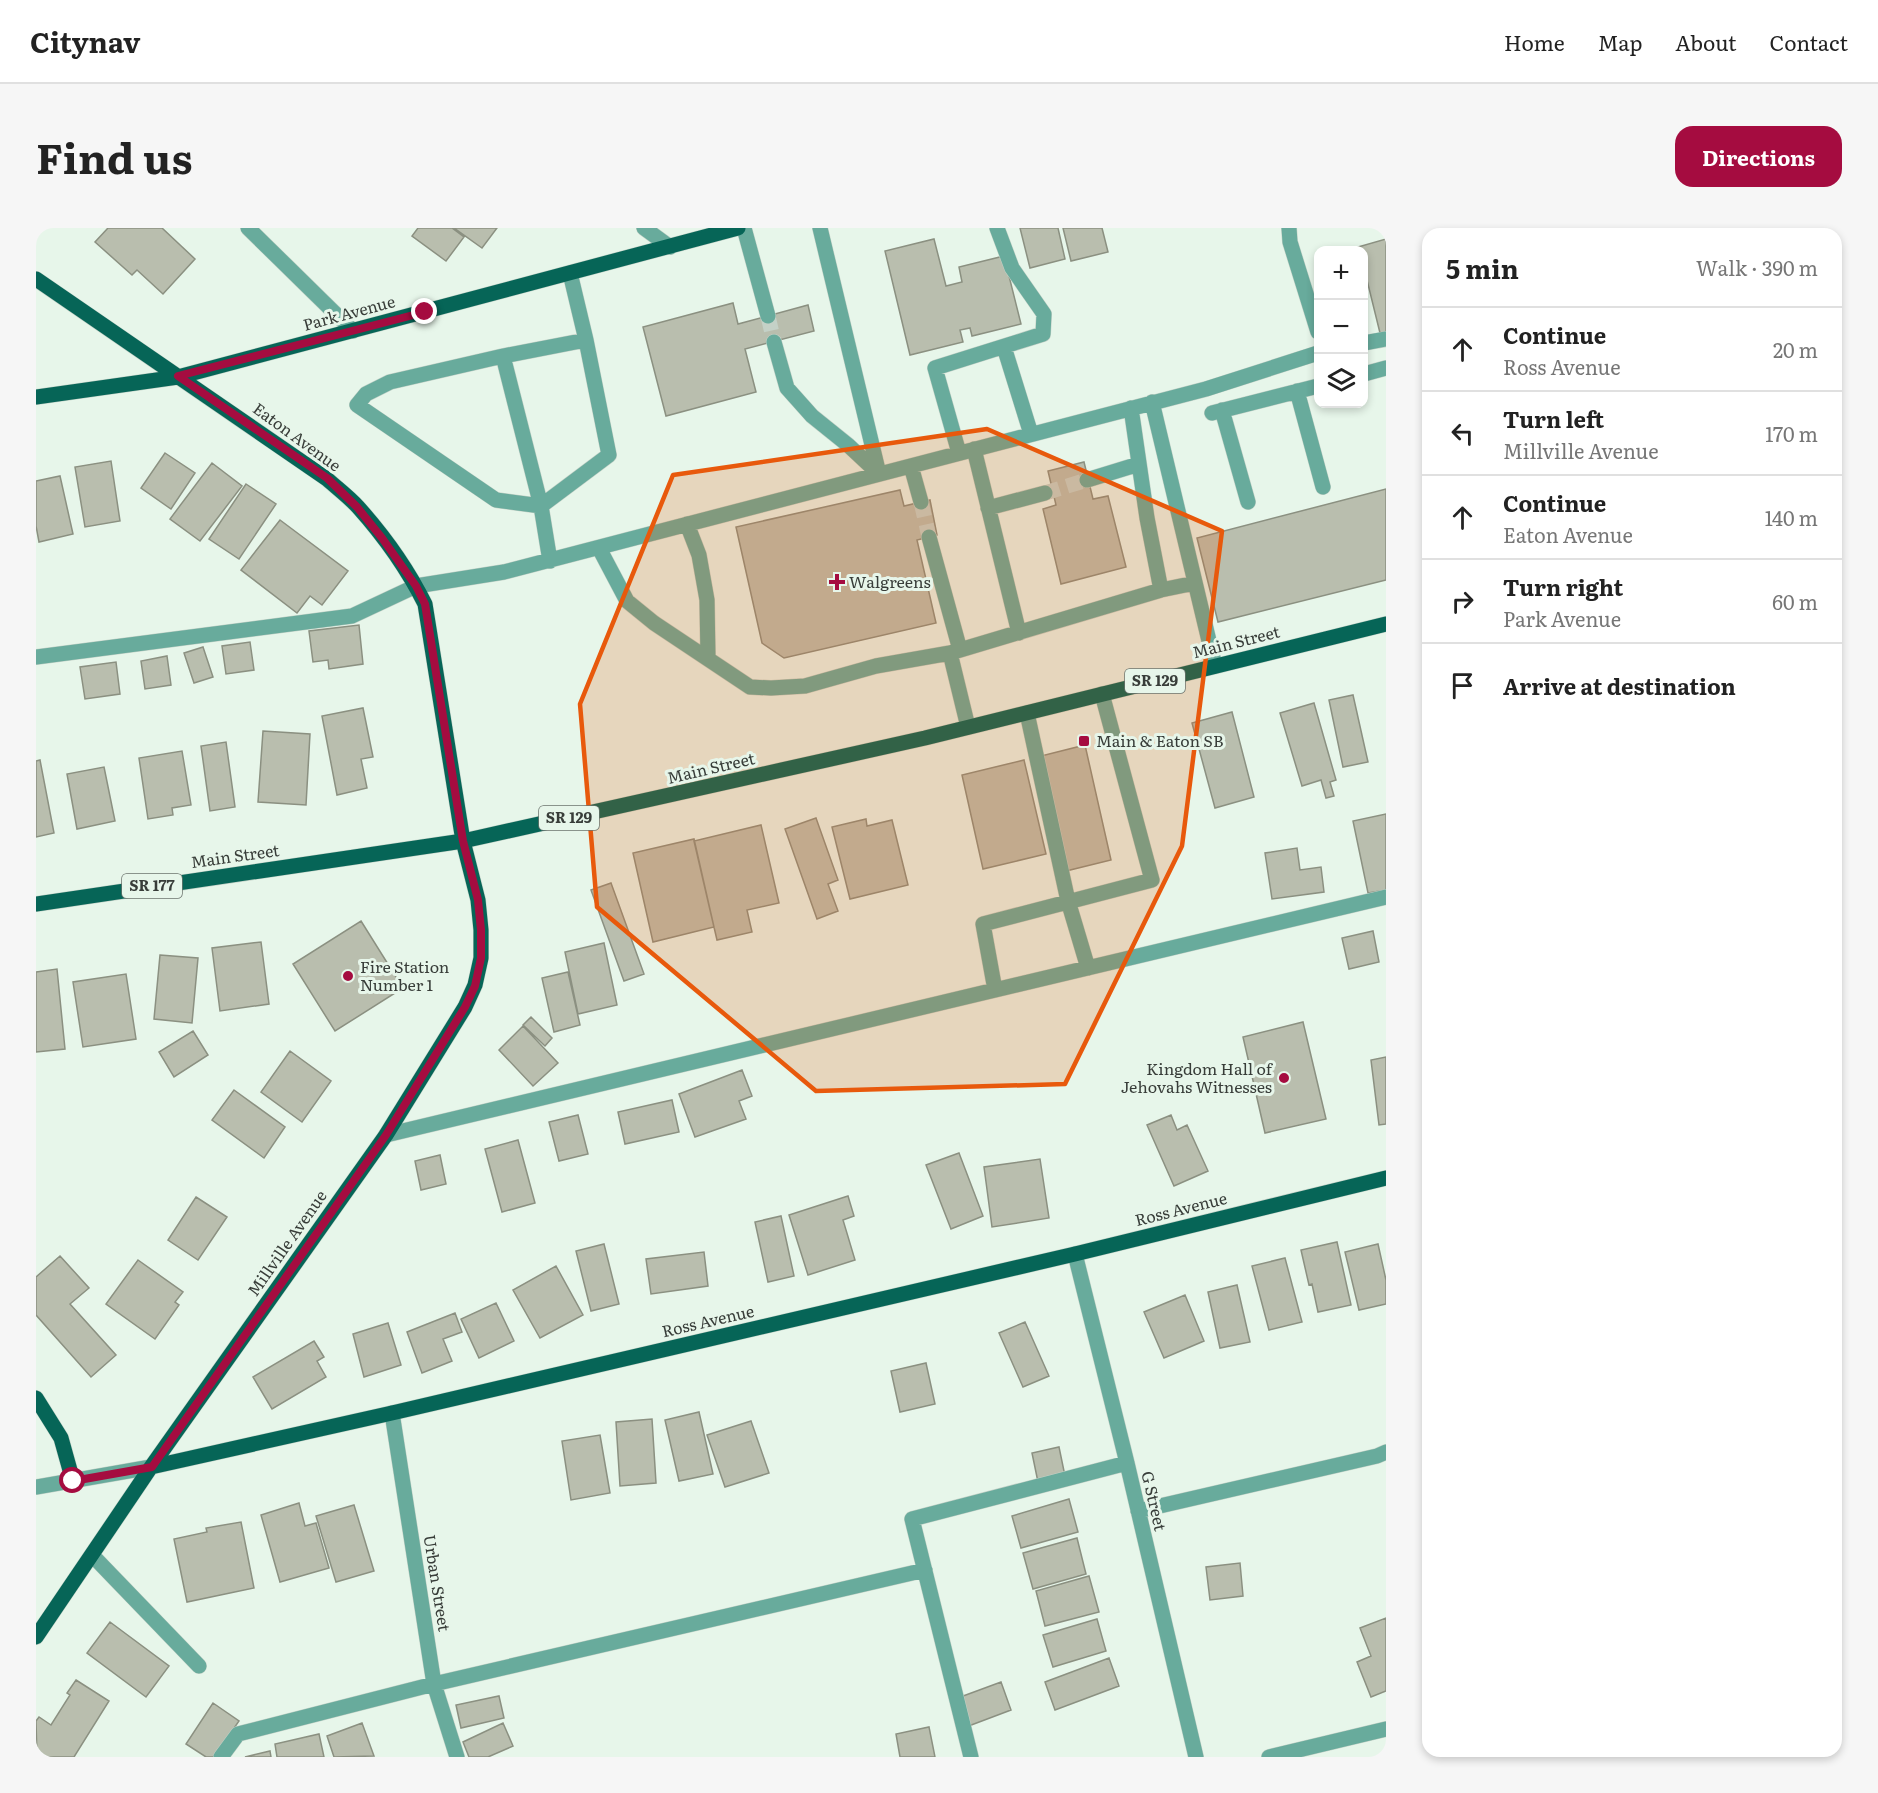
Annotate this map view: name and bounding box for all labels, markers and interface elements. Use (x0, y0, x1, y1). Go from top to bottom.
text: Citynav (30, 20, 140, 62)
text: Home (1504, 26, 1565, 57)
text: Map (1598, 26, 1642, 57)
text: About (1675, 26, 1737, 57)
text: Contact (1770, 26, 1848, 57)
text: Find us (36, 125, 193, 187)
button: Directions (1675, 126, 1842, 187)
map controls (1314, 246, 1368, 408)
button: + (1314, 246, 1368, 300)
text: 5 min (1446, 248, 1519, 287)
text: Walk · 390 m (1696, 252, 1818, 282)
street label: Park Avenue (300, 288, 397, 336)
route end (411, 298, 437, 324)
button: − (1314, 300, 1368, 354)
text: Continue (1503, 318, 1606, 351)
icon: ahead (1446, 333, 1479, 366)
text: 20 m (1773, 334, 1818, 364)
text: Ross Avenue (1503, 351, 1621, 381)
button: layers (1314, 354, 1368, 408)
street label: Eaton Avenue (249, 396, 347, 476)
text: Turn left (1503, 402, 1604, 435)
icon: left (1446, 417, 1479, 450)
text: 170 m (1765, 418, 1818, 448)
text: Millville Avenue (1503, 435, 1659, 465)
text: Continue (1503, 486, 1606, 519)
icon: ahead (1446, 501, 1479, 534)
text: 140 m (1765, 502, 1818, 532)
text: Eaton Avenue (1503, 519, 1633, 549)
place label: Walgreens (849, 569, 931, 593)
text: Turn right (1503, 570, 1623, 603)
marker: Walgreens (830, 575, 844, 589)
icon: right (1446, 585, 1479, 618)
text: 60 m (1772, 586, 1818, 616)
text: Park Avenue (1503, 603, 1621, 633)
street label: Main Street (1190, 618, 1282, 663)
road number: SR 129 (1125, 669, 1185, 693)
icon: arrive (1446, 669, 1479, 702)
text: Arrive at destination (1503, 669, 1736, 702)
place label: Main & Eaton SB (1096, 728, 1224, 752)
marker: Main & Eaton SB (1077, 734, 1091, 748)
street label: Main Street (665, 745, 757, 789)
road number: SR 129 (539, 806, 599, 830)
street label: Main Street (189, 837, 281, 873)
road number: SR 177 (122, 874, 182, 898)
place label: Fire Station Number 1 (360, 954, 450, 996)
marker: Fire Station Number 1 (341, 969, 355, 983)
place label: Kingdom Hall of Jehovahs Witnesses (1121, 1056, 1274, 1098)
marker: Kingdom Hall of Jehovahs Witnesses (1277, 1071, 1291, 1085)
street label: Millville Avenue (241, 1185, 332, 1300)
street label: Ross Avenue (1132, 1185, 1229, 1231)
street label: Ross Avenue (659, 1298, 756, 1342)
route start (59, 1467, 85, 1493)
street label: G Street (1136, 1468, 1174, 1534)
street label: Urban Street (418, 1533, 458, 1633)

